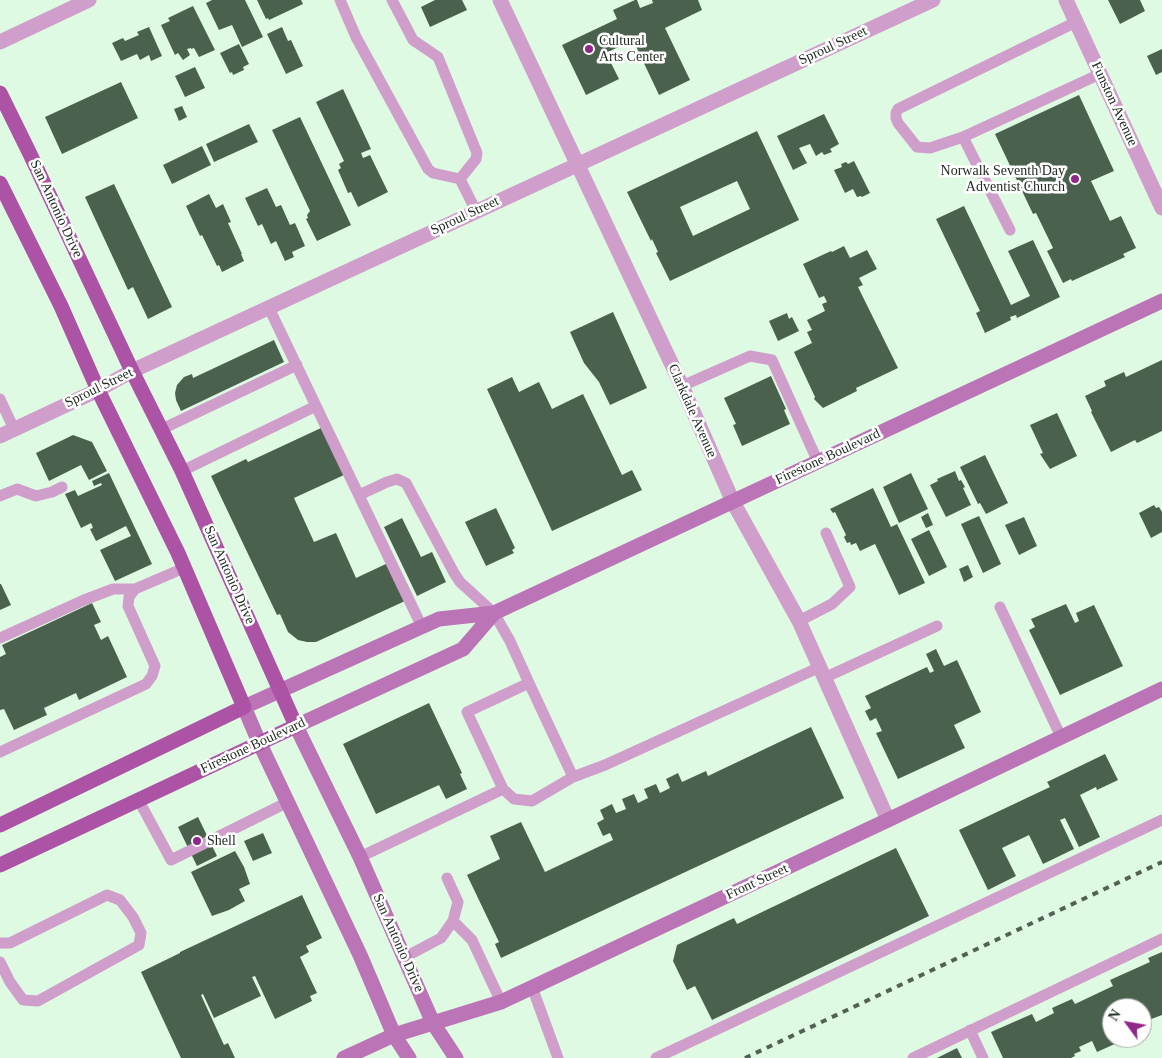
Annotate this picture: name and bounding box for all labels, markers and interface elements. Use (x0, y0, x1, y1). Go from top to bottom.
street label: Sproul Street (796, 23, 870, 69)
place label: Cultural Arts Center (599, 33, 664, 65)
marker: Cultural Arts Center (583, 43, 595, 55)
street label: Funston Avenue (1087, 59, 1141, 149)
street label: San Antonio Drive (26, 158, 86, 260)
place label: Norwalk Seventh Day Adventist Church (941, 163, 1065, 196)
marker: Norwalk Seventh Day Adventist Church (1069, 173, 1081, 185)
street label: Sproul Street (428, 193, 502, 239)
street label: Clarkdale Avenue (664, 362, 720, 460)
street label: Sproul Street (62, 364, 136, 412)
street label: Firestone Boulevard (773, 425, 883, 489)
street label: San Antonio Drive (200, 523, 258, 627)
street label: Firestone Boulevard (198, 714, 308, 778)
place label: Shell (207, 833, 236, 849)
marker: Shell (191, 835, 203, 847)
street label: Front Street (723, 860, 791, 904)
street label: San Antonio Drive (369, 891, 427, 995)
north arrow (1102, 998, 1152, 1048)
text: N (1106, 1007, 1124, 1024)

